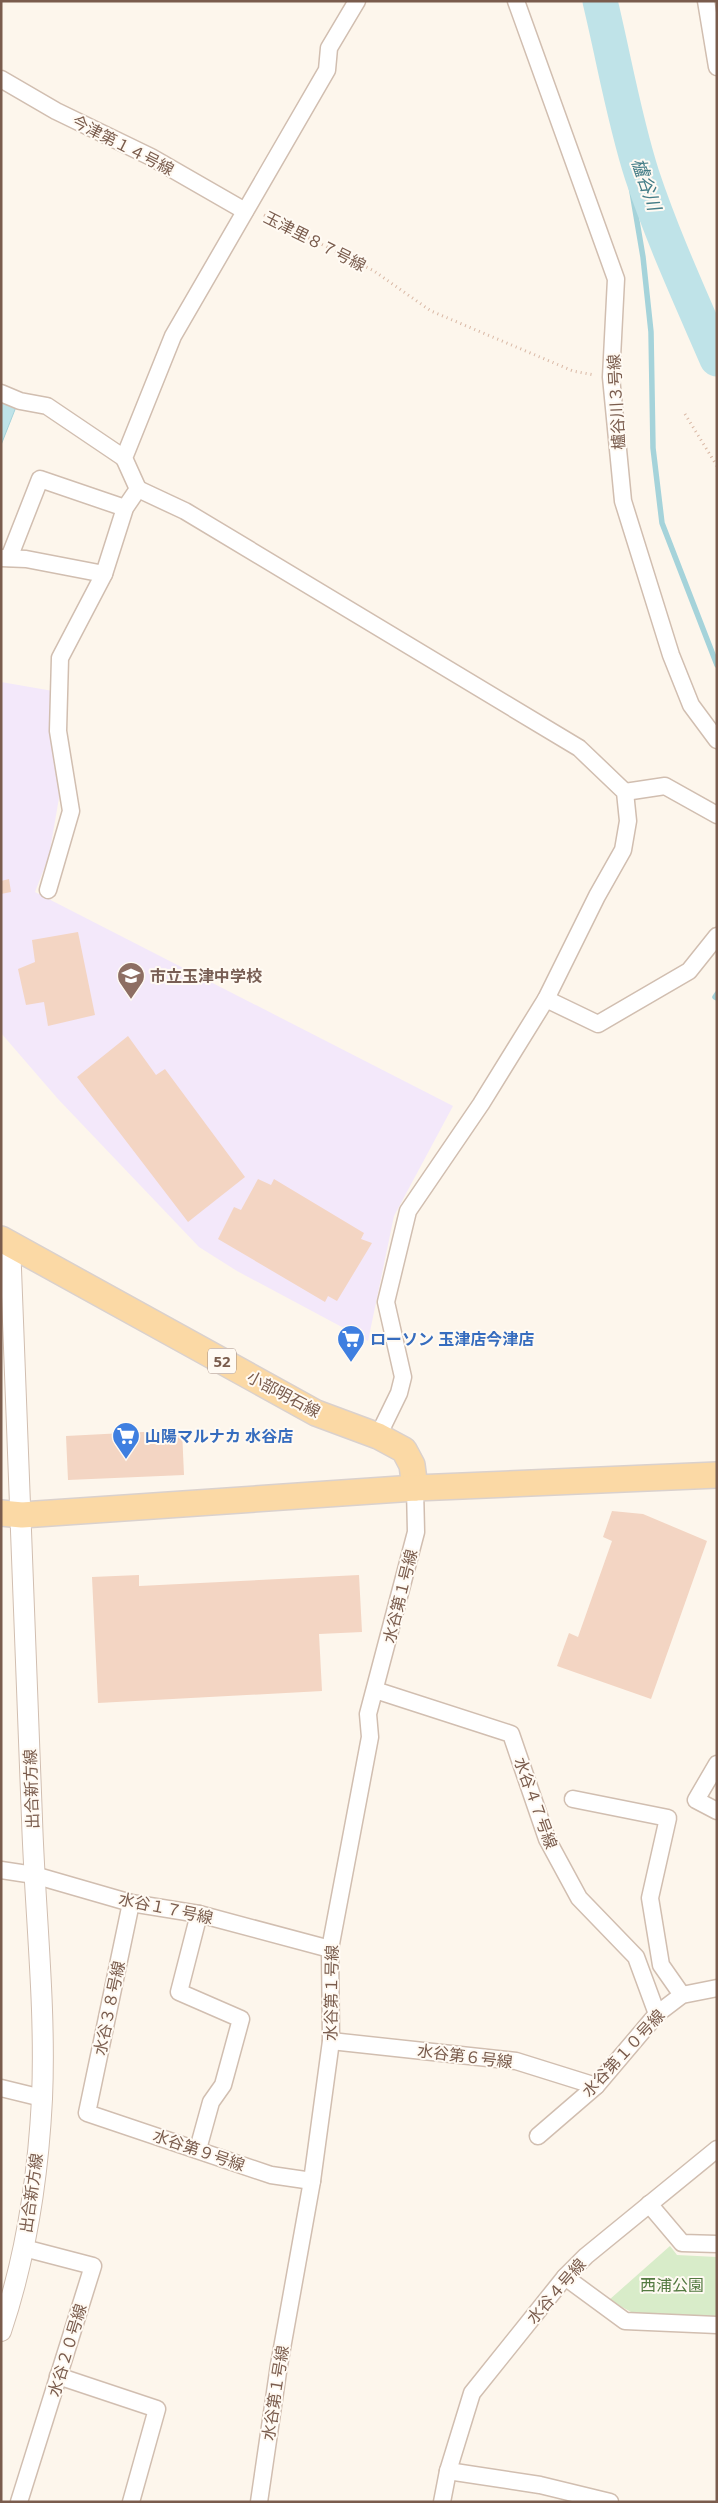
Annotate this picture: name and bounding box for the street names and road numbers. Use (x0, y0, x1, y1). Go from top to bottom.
street label: 今津第１４号線 (68, 110, 178, 180)
street label: 玉津里８７号線 (260, 206, 370, 276)
street label: 櫨谷川３号線 (603, 353, 629, 451)
road number: 52 (208, 1348, 236, 1374)
street label: 小部明石線 (244, 1366, 324, 1422)
street label: 水谷第１号線 (378, 1547, 422, 1645)
street label: 出合新方線 (19, 1749, 43, 1829)
street label: 水谷４７号線 (509, 1754, 563, 1852)
street label: 水谷１７号線 (117, 1887, 215, 1929)
street label: 水谷第１号線 (319, 1945, 343, 2041)
street label: 水谷３８号線 (88, 1959, 130, 2057)
street label: 水谷第１０号線 (577, 2005, 669, 2101)
street label: 水谷第６号線 (416, 2039, 514, 2073)
street label: 水谷第９号線 (150, 2124, 248, 2176)
street label: 出合新方線 (15, 2152, 47, 2234)
street label: 水谷４号線 (521, 2254, 591, 2328)
street label: 水谷２０号線 (42, 2301, 92, 2399)
street label: 水谷第１号線 (257, 2344, 293, 2442)

